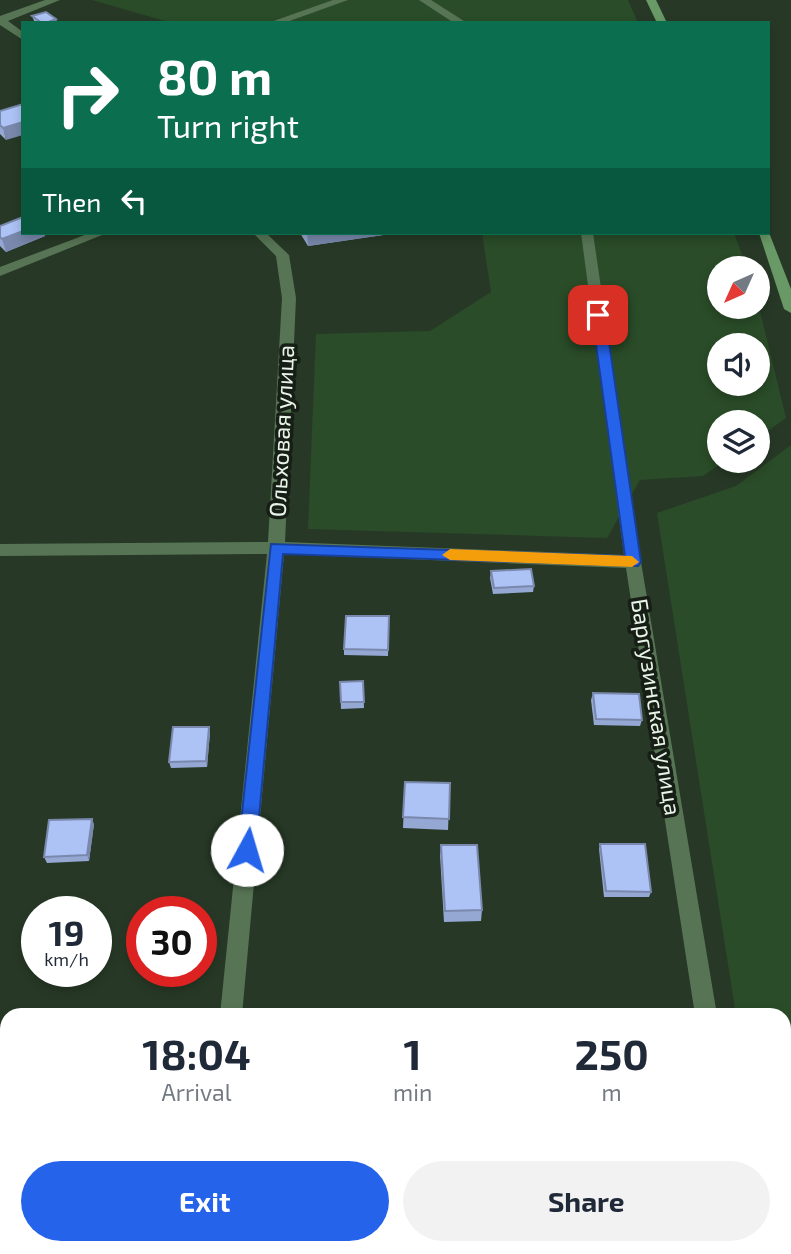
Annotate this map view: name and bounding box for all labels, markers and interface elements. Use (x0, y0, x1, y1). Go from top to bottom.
text: 80 m (157, 46, 272, 105)
icon: right (42, 49, 133, 140)
text: Turn right (157, 106, 299, 144)
icon: left (115, 182, 153, 220)
text: Then (42, 186, 101, 217)
north arrow (707, 256, 770, 318)
map controls (707, 256, 770, 473)
pin (568, 285, 628, 345)
icon: arrive (579, 296, 617, 334)
button: sound (707, 333, 770, 396)
street label: Ольховая улица (263, 344, 300, 518)
button: layers (707, 410, 770, 473)
street label: Баргузинская улица (625, 596, 688, 817)
position arrow (210, 813, 284, 887)
speed limit sign: 30 (126, 896, 217, 987)
text: 19 (49, 911, 84, 953)
text: km/h (44, 948, 89, 970)
text: 18:04 (142, 1028, 251, 1078)
text: 1 (404, 1028, 422, 1078)
text: 250 (575, 1028, 649, 1078)
text: Arrival (162, 1078, 232, 1106)
text: min (393, 1078, 432, 1106)
text: m (602, 1078, 622, 1106)
button: Exit (21, 1161, 389, 1241)
button: Share (403, 1161, 770, 1241)

